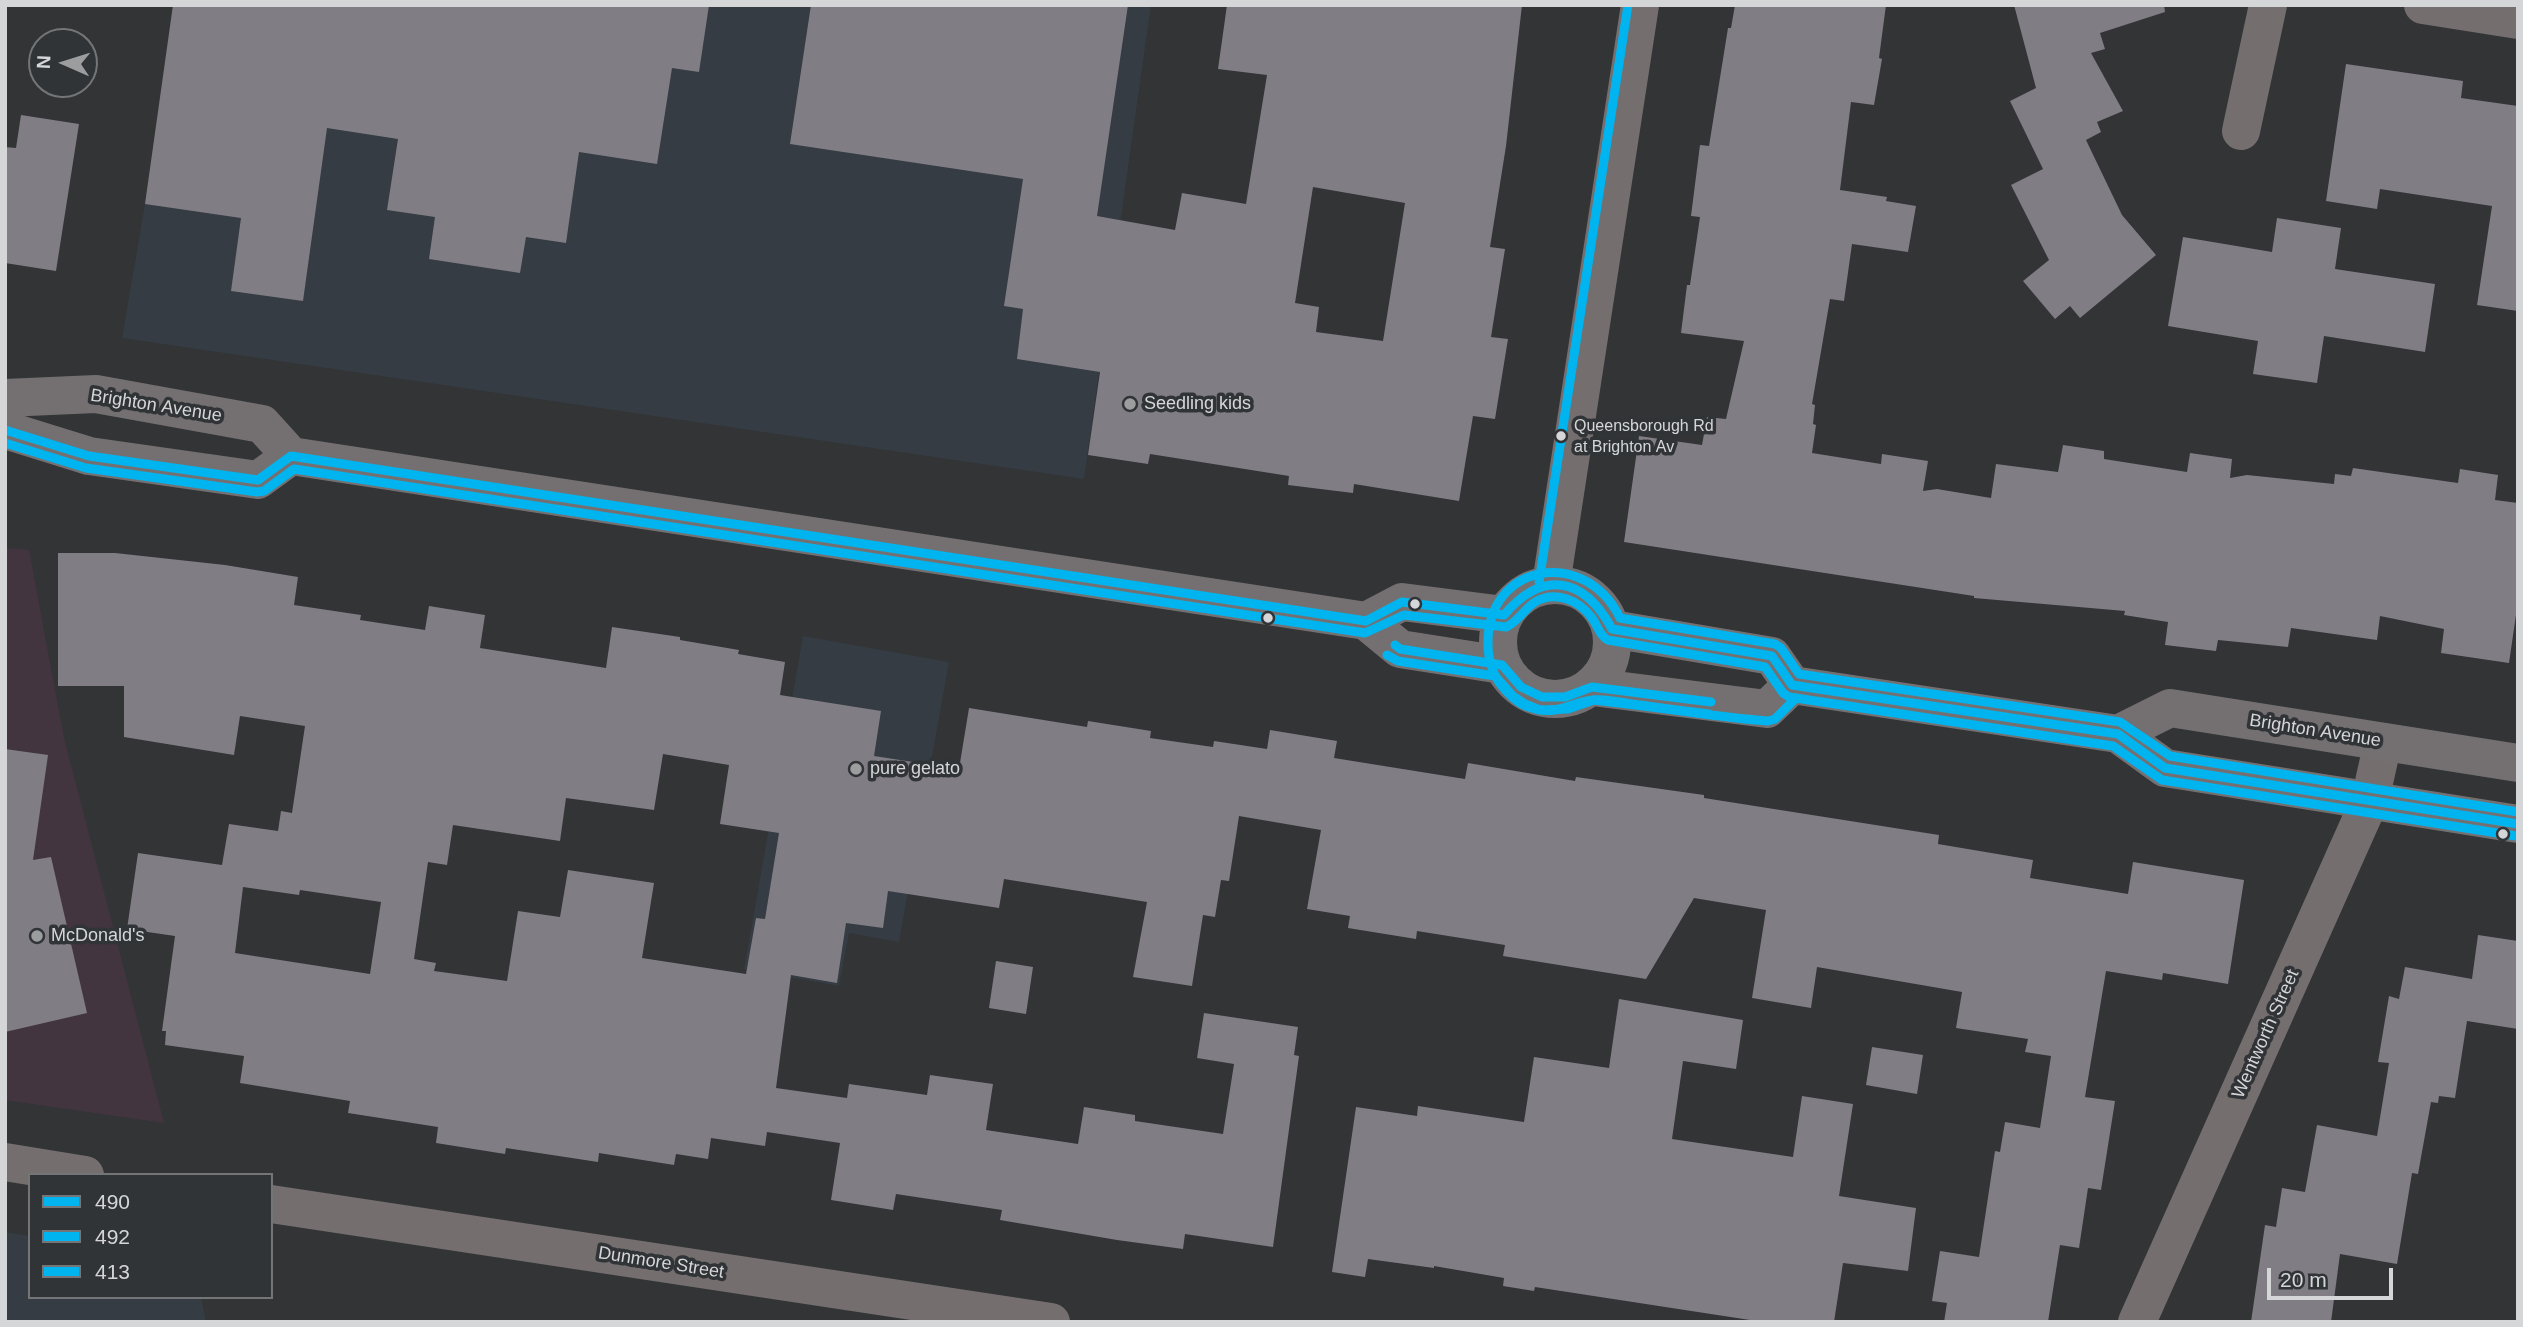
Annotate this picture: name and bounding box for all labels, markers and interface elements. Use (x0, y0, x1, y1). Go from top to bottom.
north arrow (28, 28, 98, 98)
text: N (33, 55, 54, 69)
street label: Brighton Avenue (89, 385, 223, 427)
place label: Seedling kids (1144, 393, 1251, 415)
marker: Seedling kids (1122, 396, 1138, 412)
place label: Queensborough Rd at Brighton Av (1574, 417, 1714, 455)
marker: Queensborough Rd at Brighton Av (1554, 429, 1568, 443)
unlabelled marker (1408, 597, 1422, 611)
unlabelled marker (1261, 611, 1275, 625)
street label: Brighton Avenue (2248, 710, 2382, 752)
place label: pure gelato (870, 758, 960, 780)
marker: pure gelato (848, 761, 864, 777)
unlabelled marker (2496, 827, 2510, 841)
place label: McDonald's (51, 925, 144, 947)
marker: McDonald's (29, 928, 45, 944)
street label: Wentworth Street (2228, 966, 2304, 1102)
legend (28, 1173, 273, 1299)
text: 490 (95, 1190, 130, 1213)
text: 492 (95, 1225, 130, 1248)
street label: Dunmore Street (597, 1242, 725, 1284)
scale bar (2271, 1254, 2397, 1298)
text: 413 (95, 1260, 130, 1283)
text: 20 m (2280, 1268, 2327, 1291)

